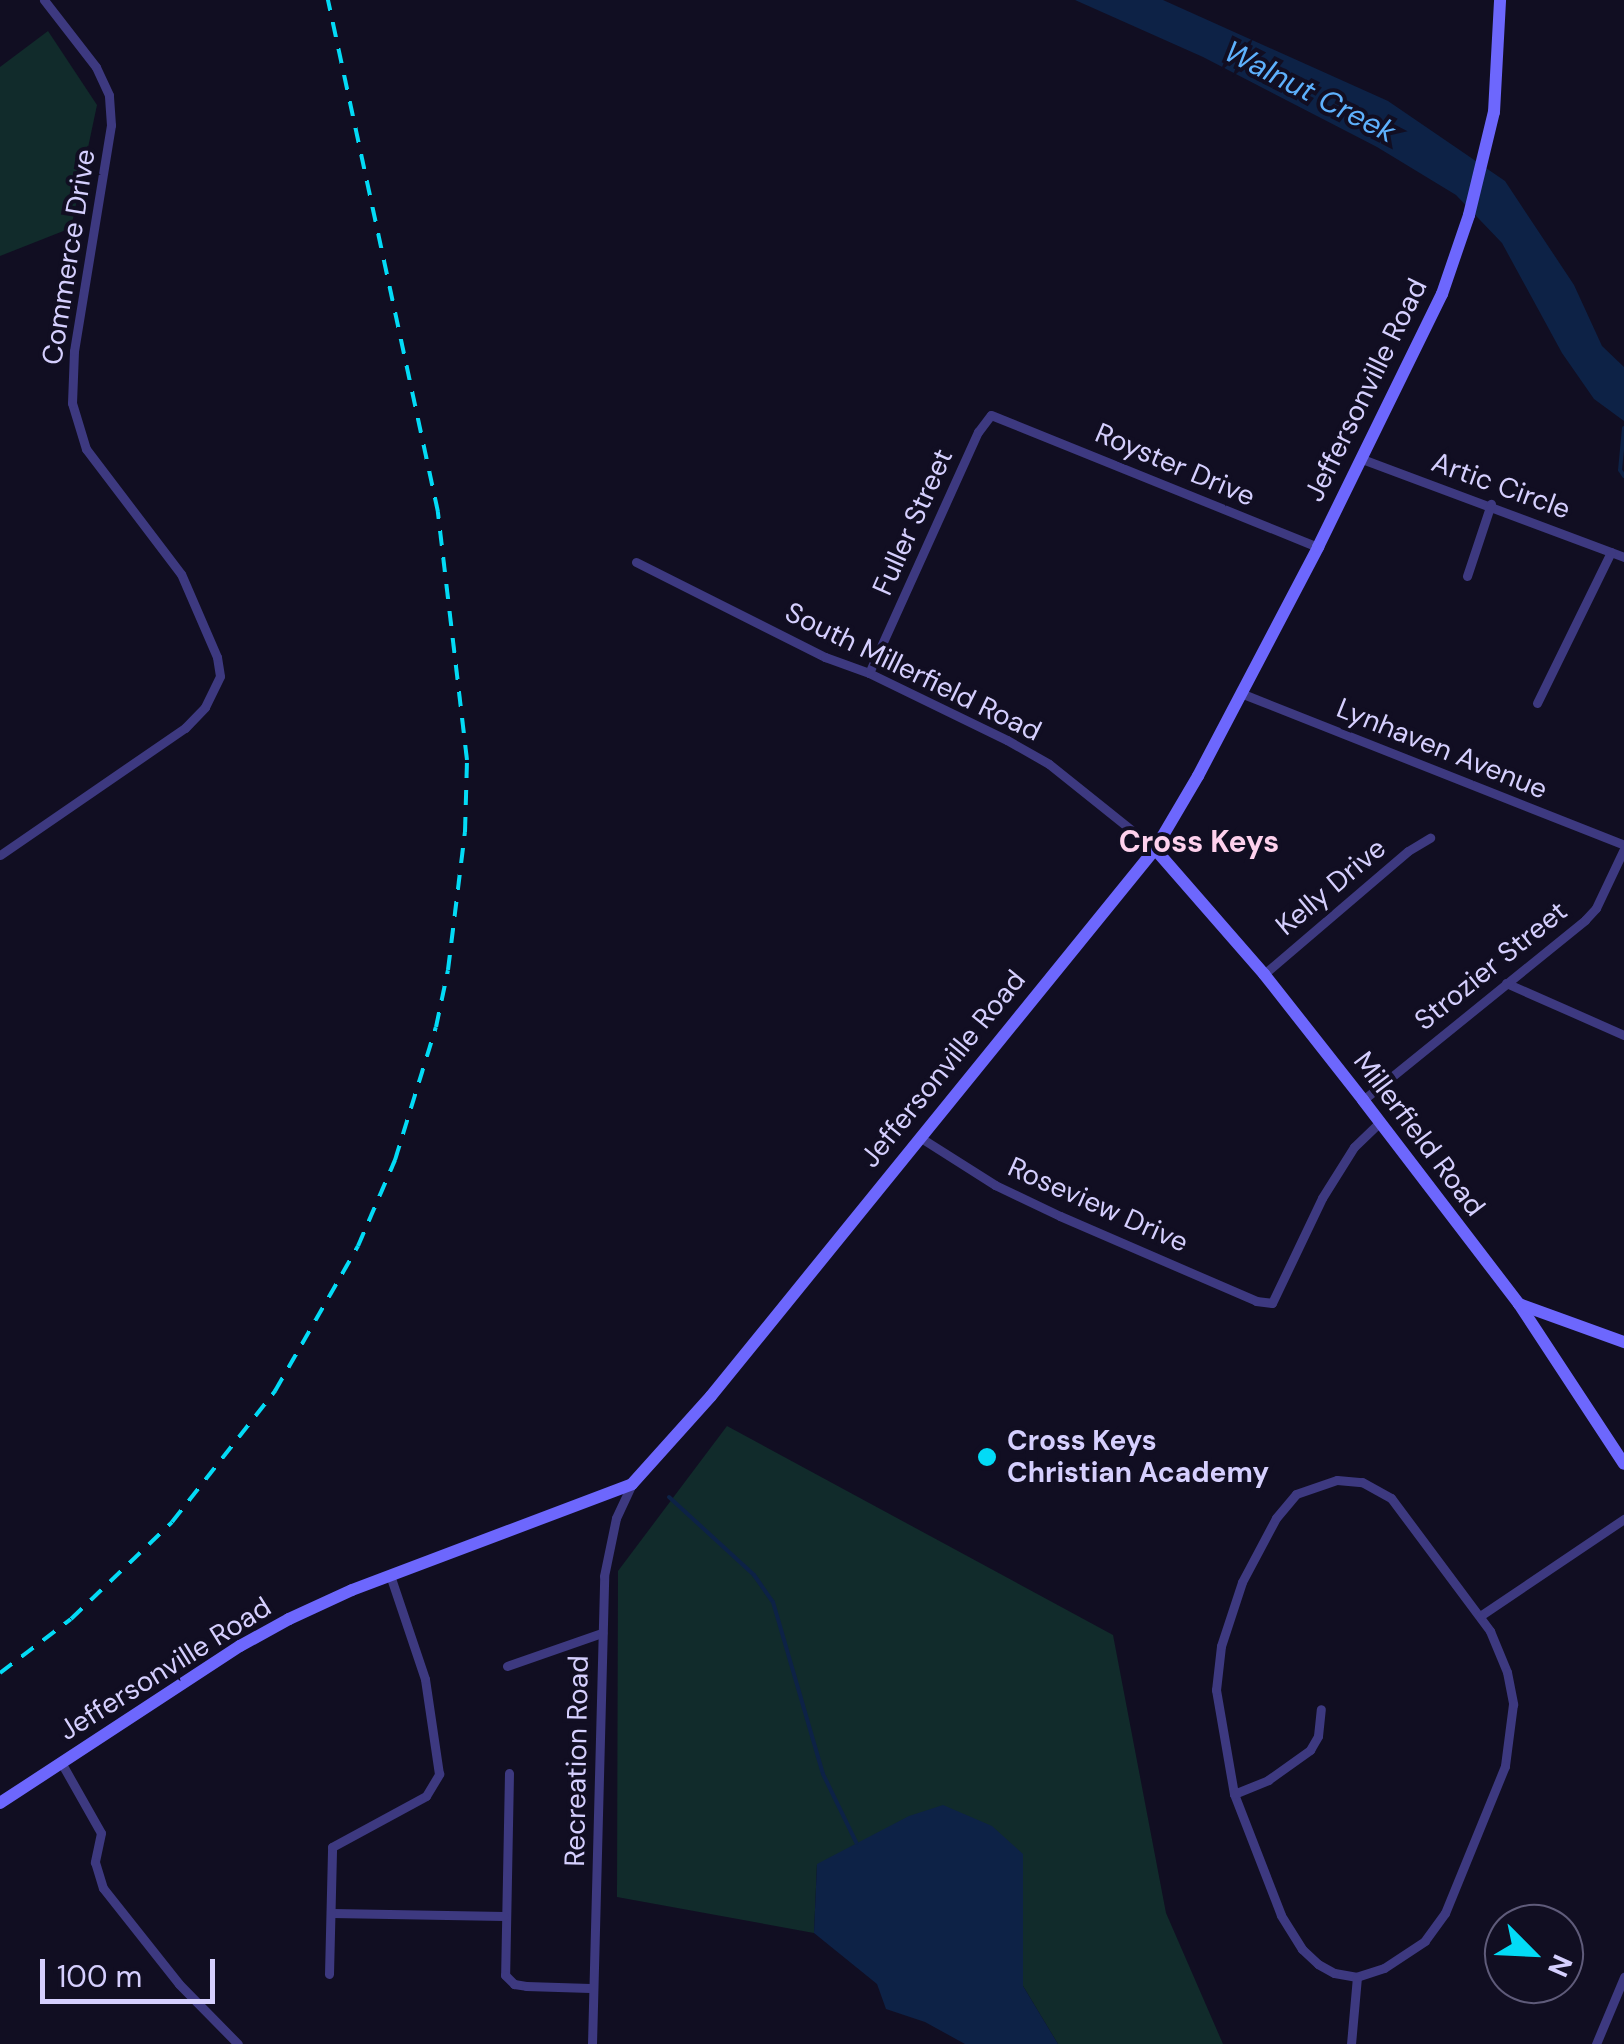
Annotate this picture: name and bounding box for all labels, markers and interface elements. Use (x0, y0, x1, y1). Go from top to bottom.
water label: Walnut Creek (1218, 33, 1402, 151)
street label: Commerce Drive (35, 147, 103, 367)
street label: Jeffersonville Road (1298, 273, 1434, 507)
street label: Royster Drive (1090, 416, 1260, 514)
street label: Fuller Street (866, 444, 960, 600)
street label: Artic Circle (1427, 445, 1575, 527)
street label: South Millerfield Road (780, 595, 1046, 749)
street label: Lynhaven Avenue (1332, 691, 1552, 807)
district label: Cross Keys (1119, 824, 1279, 860)
street label: Kelly Drive (1269, 831, 1393, 943)
street label: Strozier Street (1408, 894, 1574, 1038)
street label: Jeffersonville Road (853, 964, 1033, 1174)
street label: Millerfield Road (1346, 1045, 1492, 1223)
street label: Roseview Drive (1003, 1150, 1193, 1260)
place label: Cross Keys Christian Academy (1007, 1424, 1269, 1490)
marker: Cross Keys Christian Academy (976, 1446, 998, 1468)
street label: Jeffersonville Road (53, 1590, 277, 1748)
street label: Recreation Road (558, 1655, 596, 1867)
north arrow (1484, 1904, 1584, 2004)
scale bar (45, 1939, 220, 2001)
text: N (1539, 1949, 1581, 1982)
text: 100 m (57, 1957, 142, 1996)

